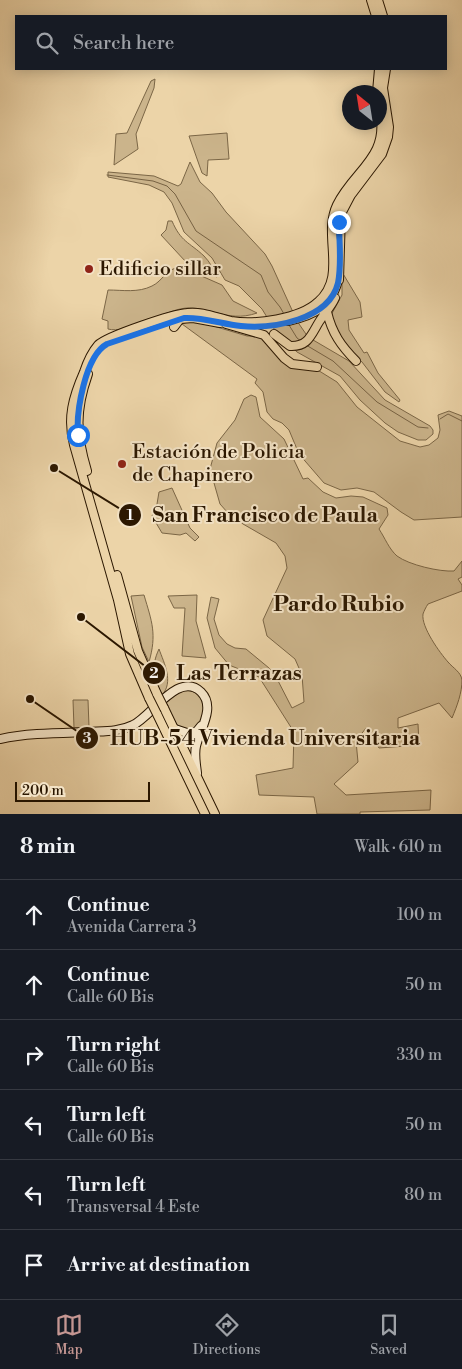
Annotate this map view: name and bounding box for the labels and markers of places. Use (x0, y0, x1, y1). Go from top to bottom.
place label: Edificio sillar (99, 257, 221, 282)
marker: Edificio sillar (83, 263, 95, 275)
place label: Estación de Policia de Chapinero (132, 440, 306, 488)
marker: Estación de Policia de Chapinero (116, 458, 128, 470)
callout: San Francisco de Paula (117, 497, 388, 533)
callout: Las Terrazas (141, 655, 312, 691)
callout: HUB-54 Vivienda Universitaria (75, 720, 430, 756)

